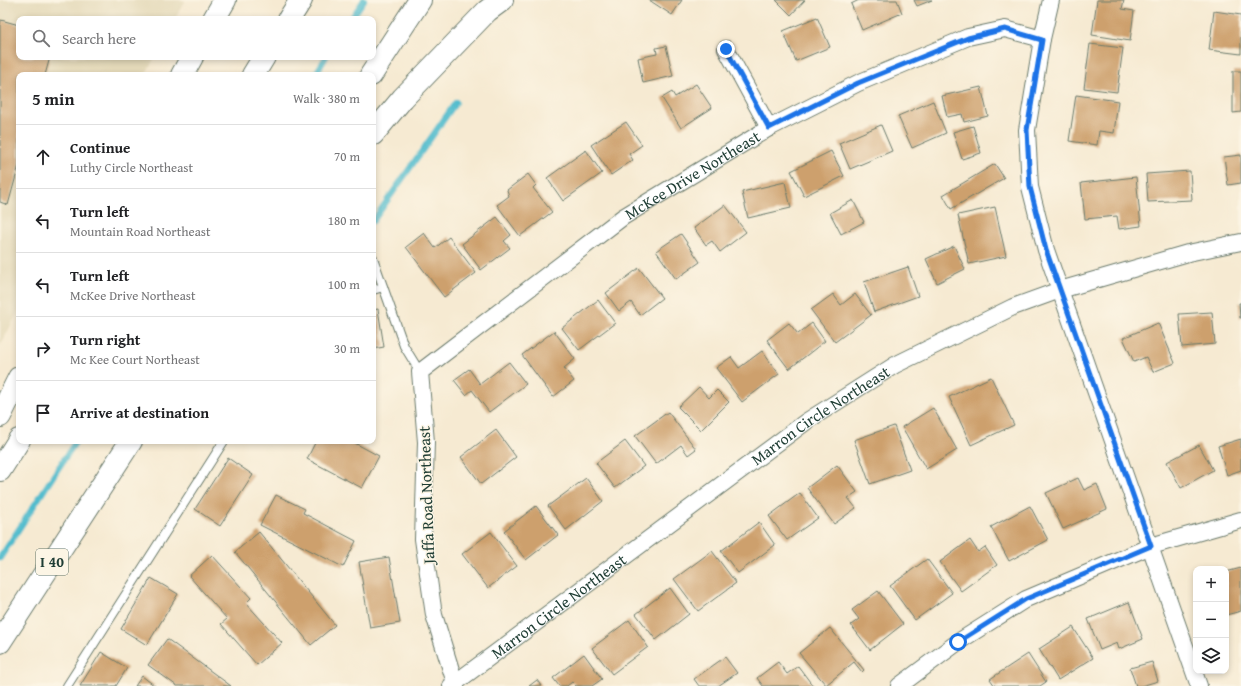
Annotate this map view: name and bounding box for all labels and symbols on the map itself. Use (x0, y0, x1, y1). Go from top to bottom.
route end (717, 40, 735, 58)
street label: McKee Drive Northeast (620, 124, 765, 225)
street label: Marron Circle Northeast (746, 359, 895, 471)
street label: Jaffa Road Northeast (412, 425, 440, 566)
street label: Marron Circle Northeast (486, 547, 631, 664)
road number: I 40 (36, 549, 68, 575)
route start (949, 633, 967, 651)

